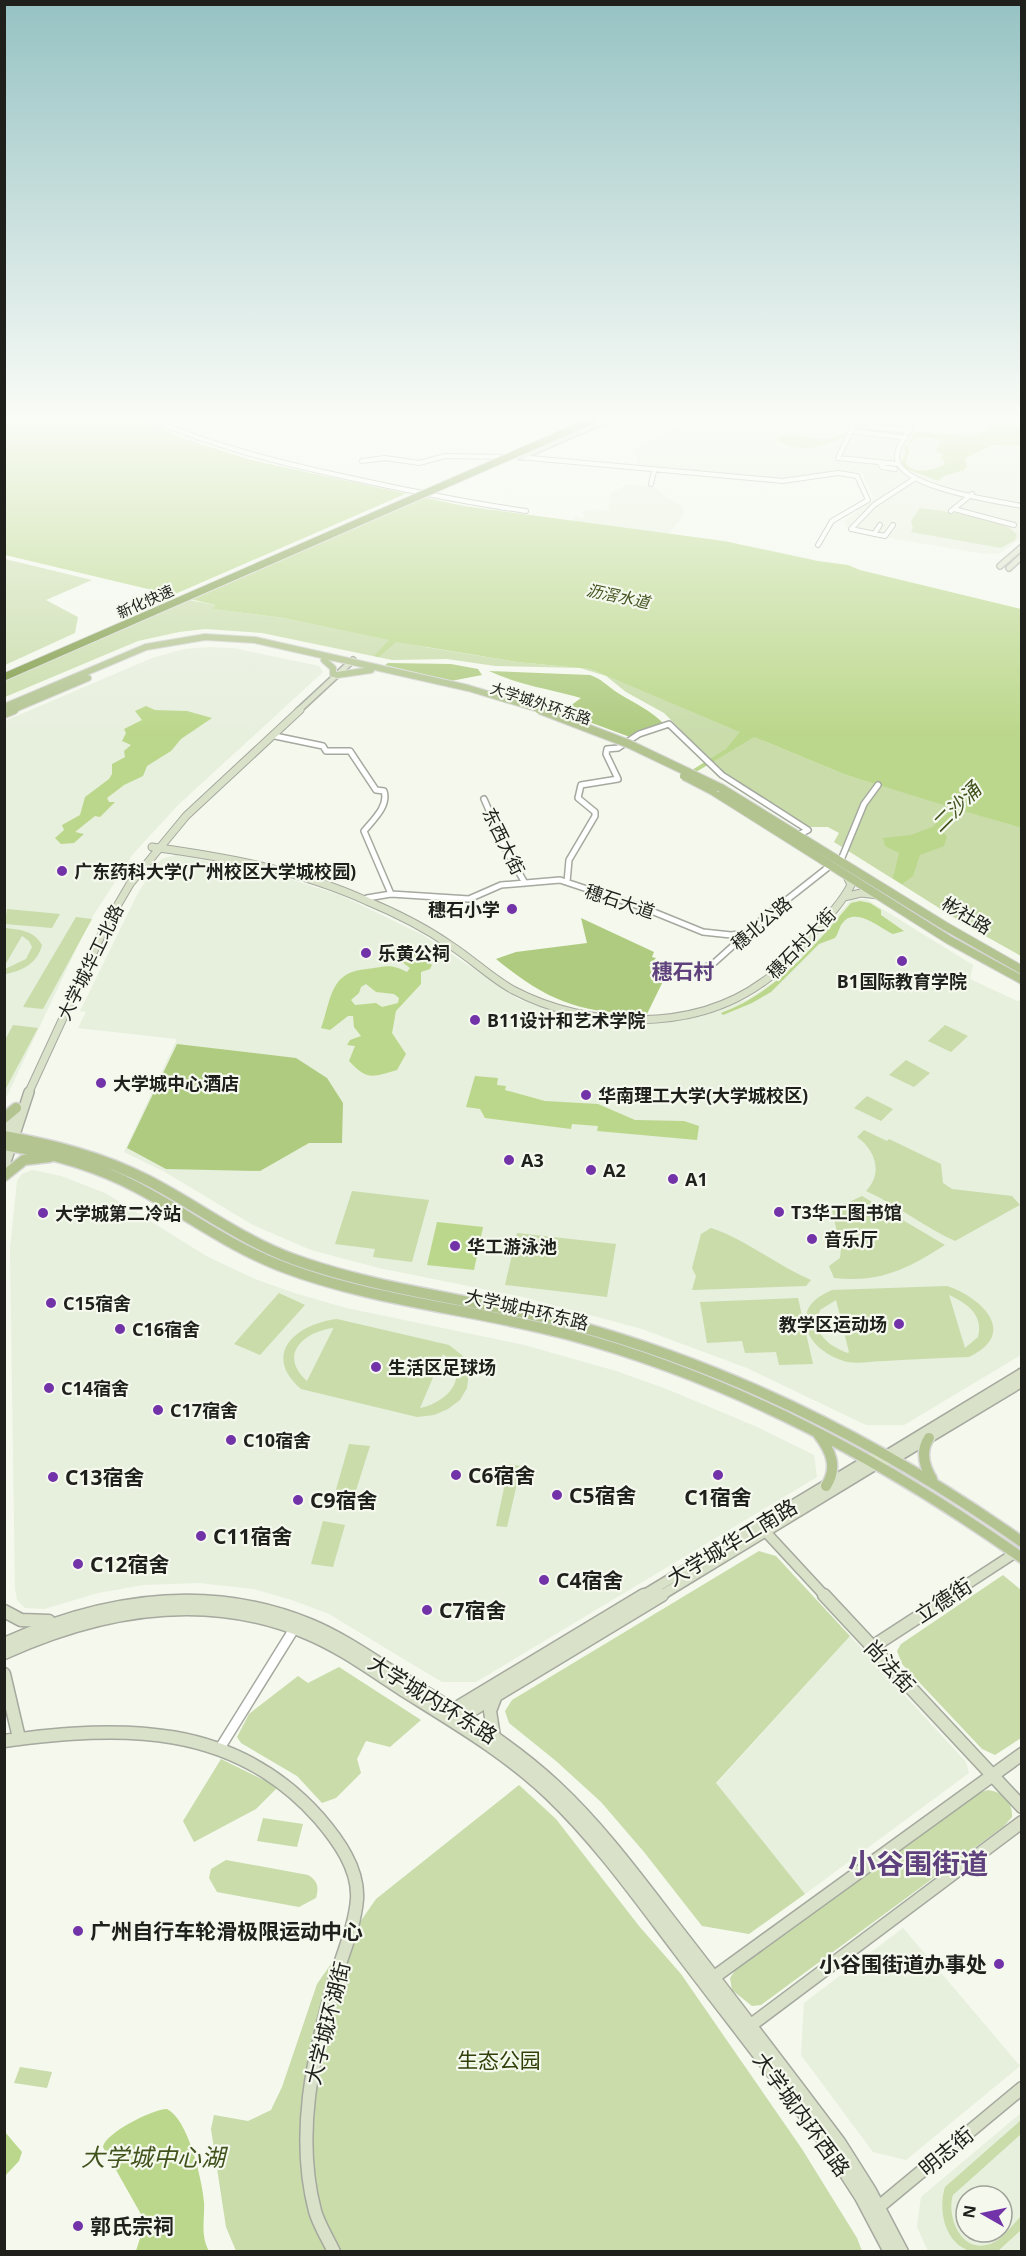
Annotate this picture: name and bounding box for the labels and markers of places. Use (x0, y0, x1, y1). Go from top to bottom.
place label: 广东药科大学(广州校区大学城校园) (74, 859, 356, 883)
marker: 广东药科大学(广州校区大学城校园) (55, 864, 69, 878)
place label: 穗石小学 (428, 897, 500, 921)
marker: 穗石小学 (505, 902, 519, 916)
place label: 乐黄公祠 (378, 941, 450, 965)
marker: 乐黄公祠 (359, 946, 373, 960)
marker: B1国际教育学院 (895, 954, 909, 968)
place label: B1国际教育学院 (837, 969, 967, 993)
place label: B11设计和艺术学院 (487, 1008, 646, 1032)
marker: B11设计和艺术学院 (468, 1013, 482, 1027)
place label: 大学城中心酒店 (113, 1071, 239, 1095)
marker: 大学城中心酒店 (94, 1076, 108, 1090)
place label: 华南理工大学(大学城校区) (598, 1083, 808, 1107)
marker: 华南理工大学(大学城校区) (579, 1088, 593, 1102)
place label: A3 (521, 1148, 544, 1172)
marker: A3 (502, 1153, 516, 1167)
place label: A2 (603, 1158, 626, 1182)
marker: A2 (584, 1163, 598, 1177)
place label: A1 (685, 1167, 708, 1191)
marker: A1 (666, 1172, 680, 1186)
place label: T3华工图书馆 (791, 1200, 902, 1224)
place label: 大学城第二冷站 (55, 1201, 181, 1225)
marker: T3华工图书馆 (772, 1205, 786, 1219)
marker: 大学城第二冷站 (36, 1206, 50, 1220)
place label: 音乐厅 (824, 1227, 878, 1251)
marker: 音乐厅 (805, 1232, 819, 1246)
place label: 华工游泳池 (467, 1234, 557, 1258)
marker: 华工游泳池 (448, 1239, 462, 1253)
place label: C15宿舍 (63, 1291, 131, 1315)
marker: C15宿舍 (44, 1296, 58, 1310)
place label: 教学区运动场 (779, 1312, 887, 1336)
place label: C16宿舍 (132, 1317, 200, 1341)
marker: 教学区运动场 (892, 1317, 906, 1331)
marker: C16宿舍 (113, 1322, 127, 1336)
place label: 生活区足球场 (388, 1355, 496, 1379)
marker: 生活区足球场 (369, 1360, 383, 1374)
place label: C14宿舍 (61, 1376, 129, 1400)
marker: C14宿舍 (42, 1381, 56, 1395)
place label: C17宿舍 (170, 1398, 238, 1422)
marker: C17宿舍 (151, 1403, 165, 1417)
place label: C10宿舍 (243, 1428, 311, 1452)
marker: C10宿舍 (224, 1433, 238, 1447)
place label: C6宿舍 (468, 1461, 536, 1489)
place label: C13宿舍 (65, 1463, 145, 1491)
marker: C6宿舍 (449, 1468, 463, 1482)
marker: C1宿舍 (711, 1468, 725, 1482)
marker: C13宿舍 (46, 1470, 60, 1484)
place label: C5宿舍 (569, 1481, 637, 1509)
place label: C1宿舍 (684, 1483, 752, 1511)
place label: C9宿舍 (310, 1486, 378, 1514)
marker: C5宿舍 (550, 1488, 564, 1502)
marker: C9宿舍 (291, 1493, 305, 1507)
place label: C11宿舍 (213, 1522, 293, 1550)
marker: C11宿舍 (194, 1529, 208, 1543)
place label: C12宿舍 (90, 1550, 170, 1578)
marker: C12宿舍 (71, 1557, 85, 1571)
place label: C4宿舍 (556, 1566, 624, 1594)
marker: C4宿舍 (537, 1573, 551, 1587)
place label: C7宿舍 (439, 1596, 507, 1624)
marker: C7宿舍 (420, 1603, 434, 1617)
place label: 广州自行车轮滑极限运动中心 (90, 1917, 363, 1945)
marker: 广州自行车轮滑极限运动中心 (71, 1924, 85, 1938)
place label: 小谷围街道办事处 (819, 1950, 987, 1978)
marker: 小谷围街道办事处 (992, 1957, 1006, 1971)
place label: 郭氏宗祠 (90, 2212, 174, 2240)
marker: 郭氏宗祠 (71, 2219, 85, 2233)

